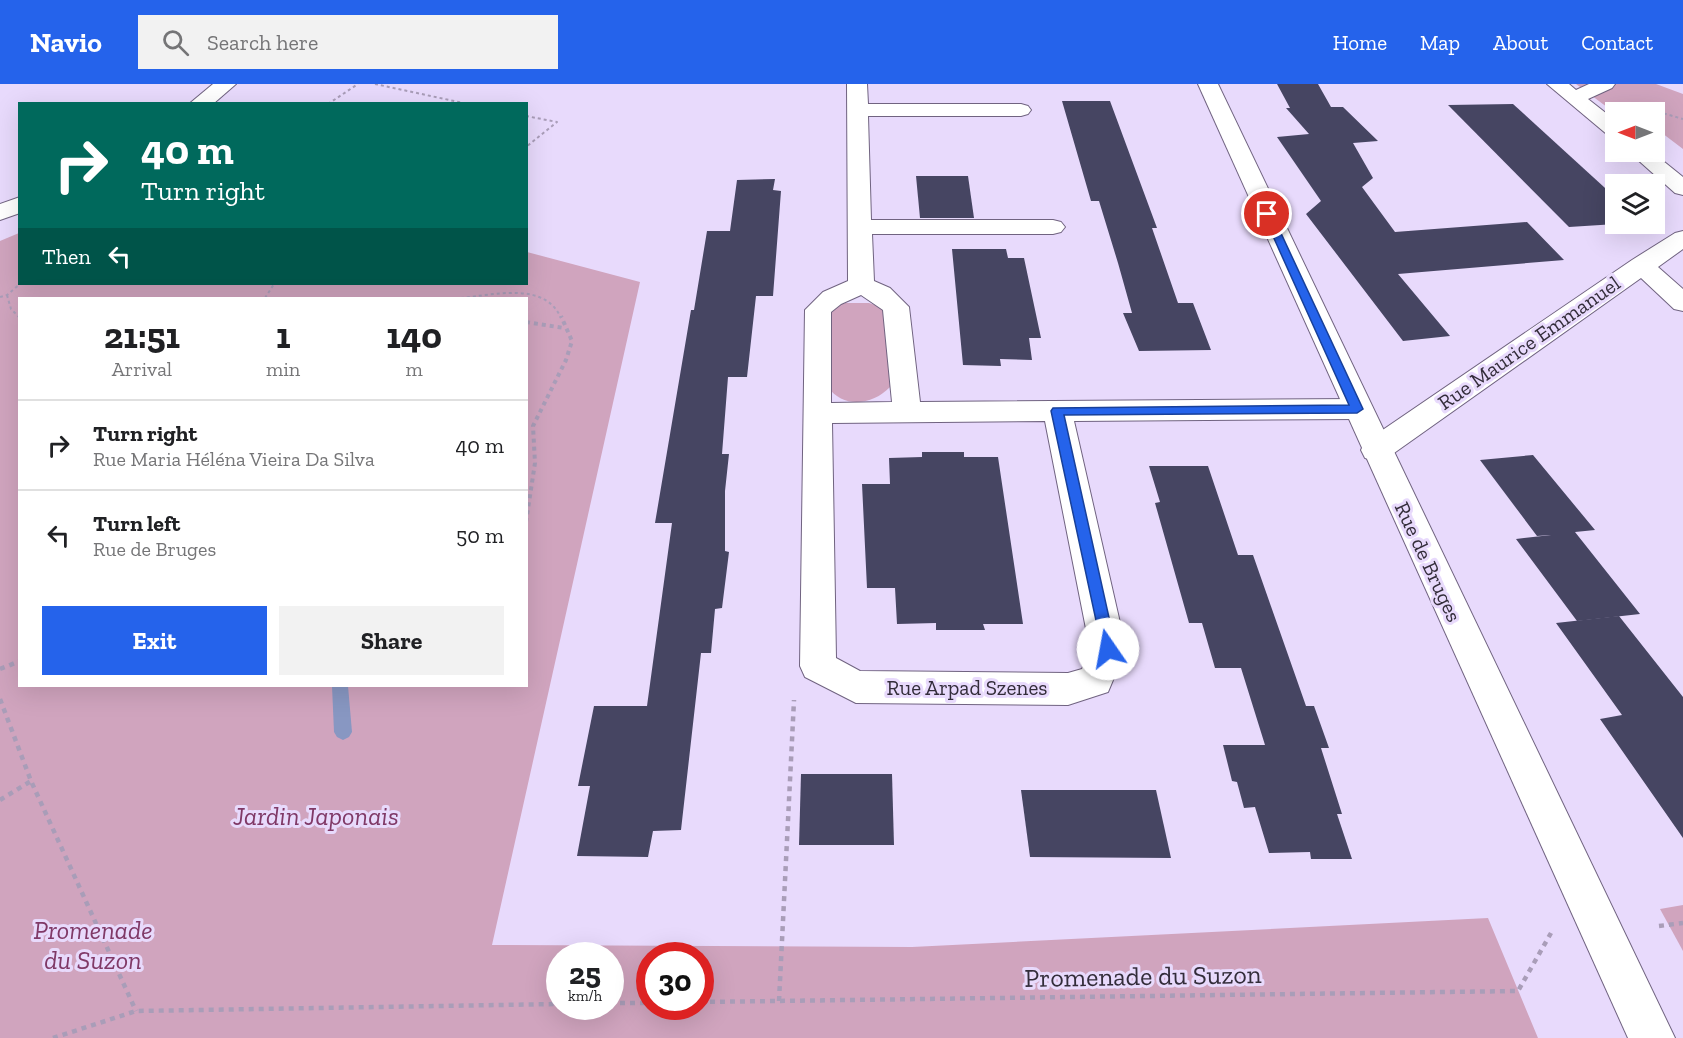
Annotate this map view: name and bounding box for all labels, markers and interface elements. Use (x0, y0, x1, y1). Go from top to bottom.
search box (138, 15, 558, 69)
text: Navio (30, 26, 102, 59)
icon: search (159, 26, 192, 59)
text: Search here (207, 29, 318, 56)
text: Home (1333, 30, 1387, 55)
text: Map (1420, 30, 1460, 55)
text: About (1493, 30, 1548, 55)
text: Contact (1581, 30, 1653, 55)
north arrow (1605, 102, 1665, 162)
map controls (1605, 102, 1665, 234)
text: 40 m (141, 124, 234, 175)
icon: right (42, 126, 120, 204)
button: layers (1605, 174, 1665, 234)
text: Turn right (141, 175, 265, 207)
pin (1241, 188, 1292, 239)
icon: arrive (1250, 197, 1283, 230)
icon: left (103, 240, 136, 273)
text: Then (42, 243, 91, 270)
street label: Rue Maurice Emmanuel (1433, 270, 1625, 415)
text: 21:51 (104, 314, 180, 357)
text: 1 (276, 314, 290, 357)
text: 140 (386, 314, 442, 357)
text: Arrival (112, 357, 172, 381)
text: min (266, 357, 300, 381)
text: m (406, 357, 423, 381)
text: Turn right (93, 420, 197, 447)
icon: right (42, 429, 75, 462)
text: 40 m (455, 432, 504, 459)
text: Rue Maria Héléna Vieira Da Silva (93, 447, 375, 471)
street label: Rue de Bruges (1390, 498, 1467, 626)
text: Turn left (93, 510, 180, 537)
icon: left (42, 519, 75, 552)
text: 50 m (456, 522, 504, 549)
text: Rue de Bruges (93, 537, 216, 561)
button: Exit (42, 606, 267, 675)
button: Share (279, 606, 504, 675)
position arrow (1076, 617, 1140, 681)
street label: Rue Arpad Szenes (887, 675, 1047, 700)
park label: Jardin Japonais (232, 800, 399, 832)
park label: Promenade du Suzon (33, 914, 153, 976)
speed limit sign: 30 (636, 942, 714, 1020)
text: 25 (569, 956, 601, 992)
street label: Promenade du Suzon (1024, 958, 1262, 994)
text: km/h (568, 987, 602, 1005)

